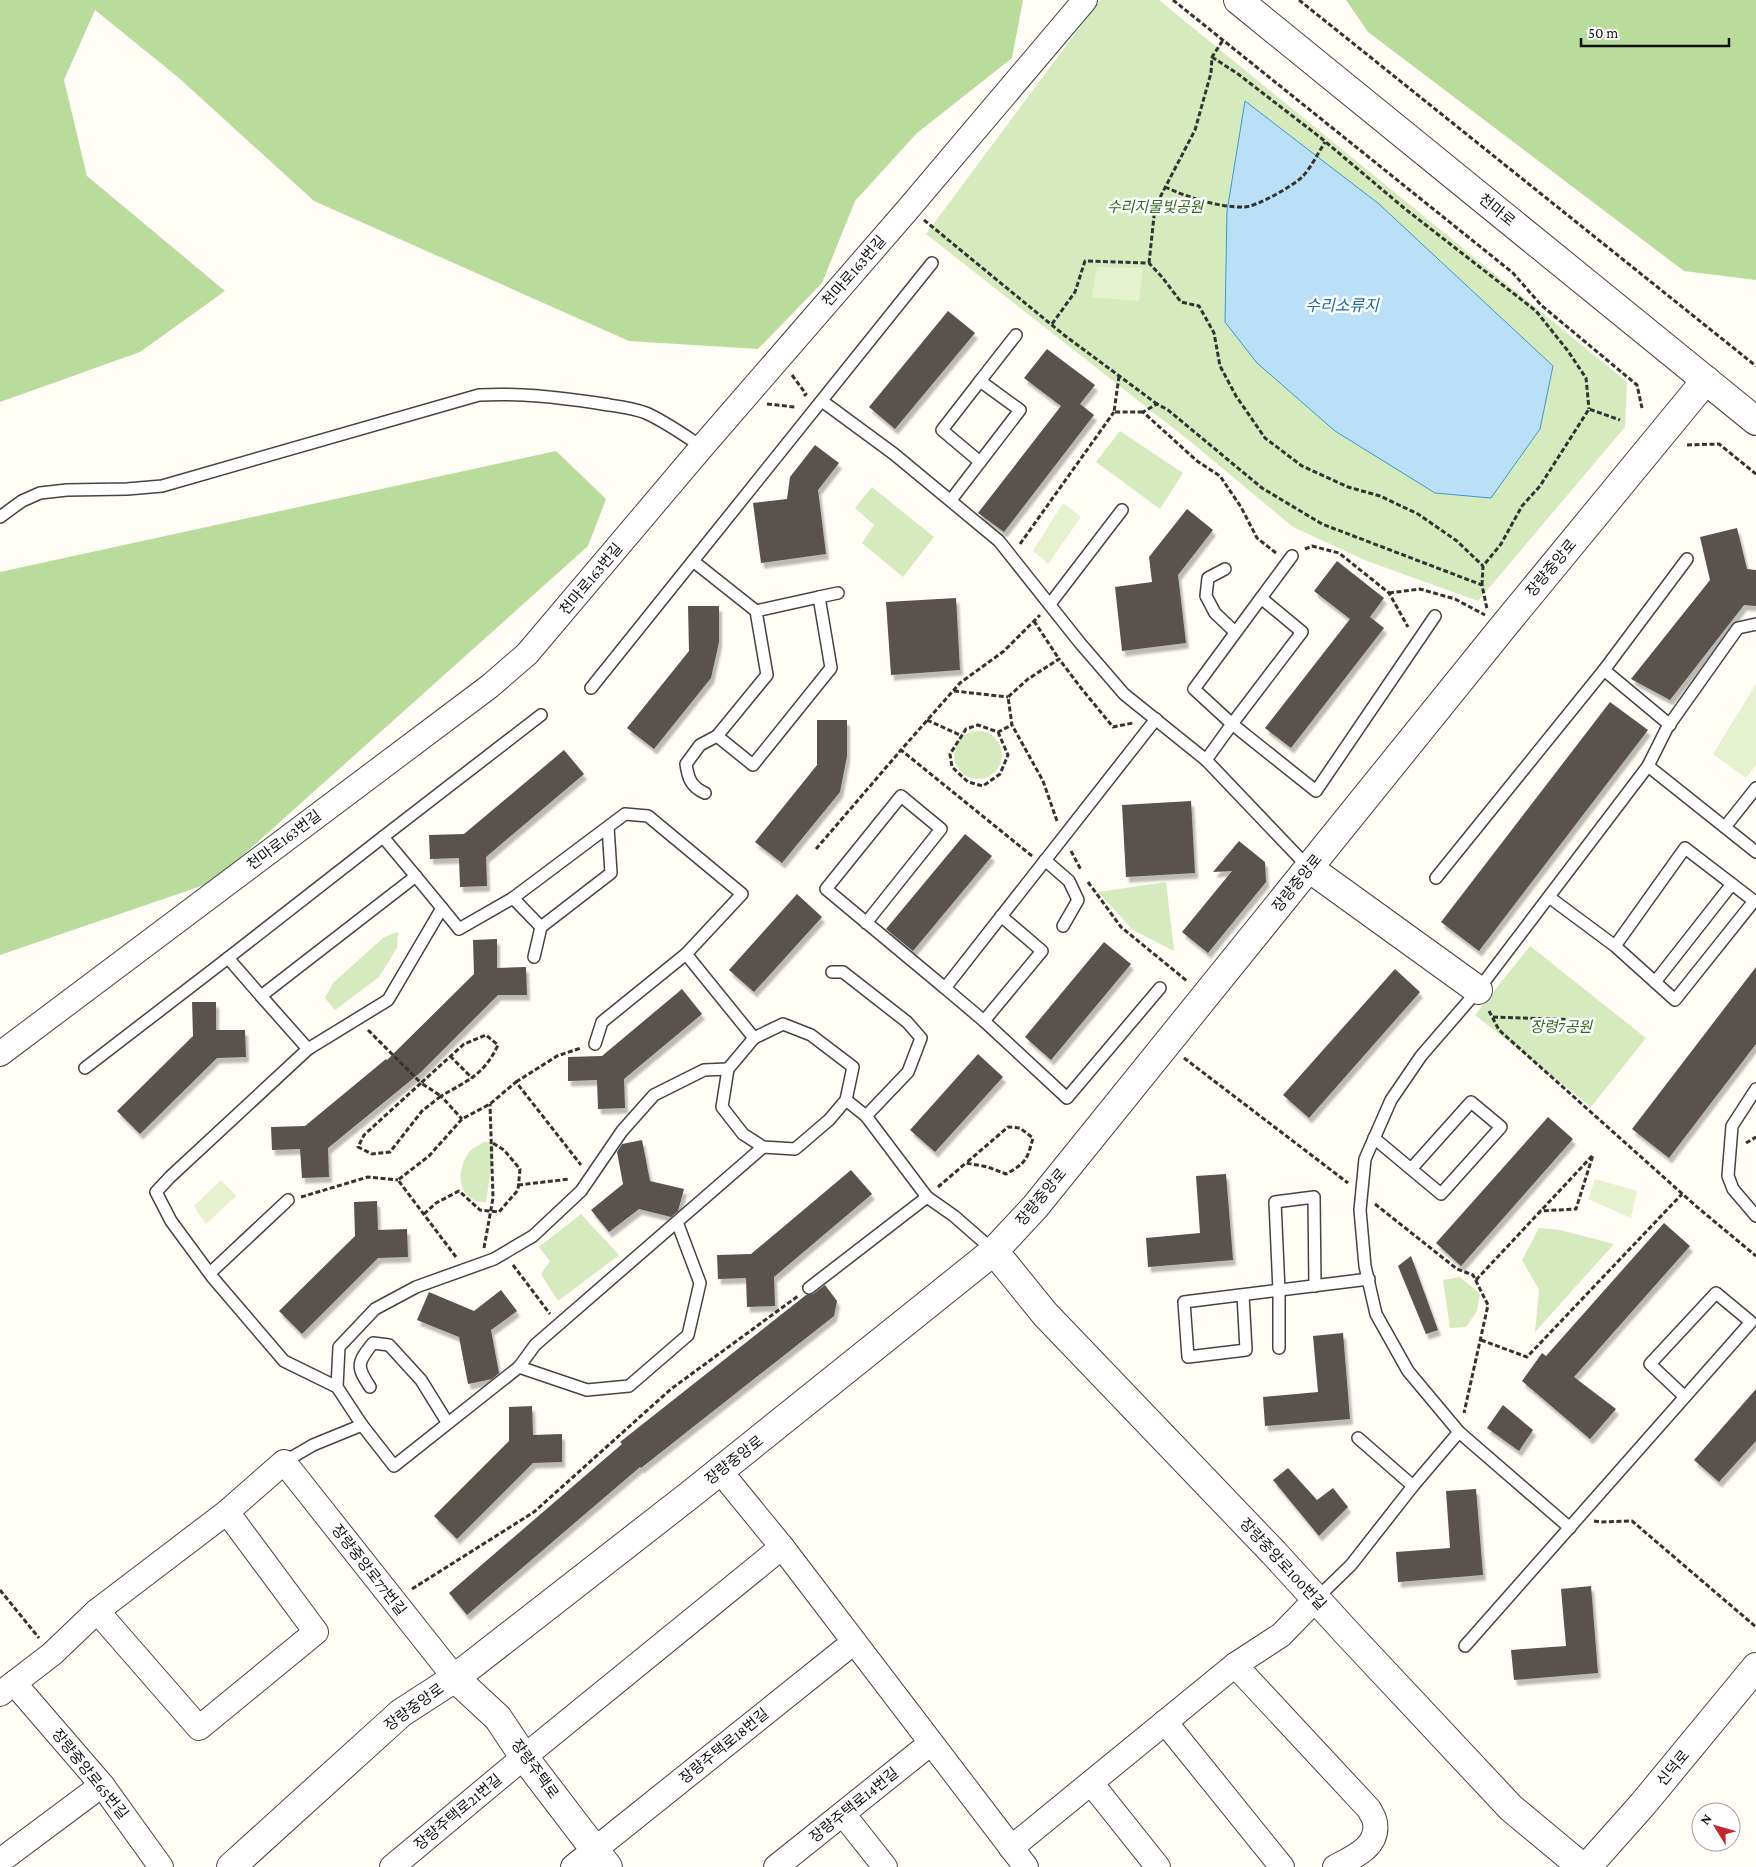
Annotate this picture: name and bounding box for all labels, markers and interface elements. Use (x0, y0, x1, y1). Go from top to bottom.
scale bar (1581, 15, 1728, 47)
text: 50 m (1588, 25, 1618, 41)
street label: 천마로 (1476, 190, 1519, 229)
park label: 수리지물빛공원 (1107, 199, 1204, 215)
street label: 천마로163번길 (818, 232, 889, 310)
water label: 수리소류지 (1305, 297, 1380, 314)
street label: 장량중앙로 (1523, 536, 1579, 600)
street label: 천마로163번길 (556, 539, 625, 618)
street label: 천마로163번길 (243, 806, 324, 873)
street label: 장량중앙로 (1269, 851, 1325, 915)
park label: 장령7공원 (1530, 1019, 1593, 1035)
street label: 장량중앙로 (1013, 1165, 1069, 1229)
street label: 장량중앙로 (702, 1432, 766, 1488)
street label: 장량중앙로100번길 (1237, 1515, 1329, 1613)
street label: 장량중앙로77번길 (329, 1522, 409, 1618)
street label: 장량중앙로 (381, 1680, 447, 1734)
street label: 장량주택로18번길 (676, 1705, 772, 1787)
street label: 장량중앙로65번길 (49, 1726, 131, 1822)
street label: 장량주택로 (508, 1736, 562, 1802)
street label: 신덕로 (1654, 1747, 1692, 1789)
street label: 장량주택로14번길 (807, 1764, 901, 1846)
street label: 장량주택로21번길 (411, 1771, 505, 1853)
north arrow (1691, 1802, 1741, 1852)
text: N (1696, 1810, 1715, 1828)

